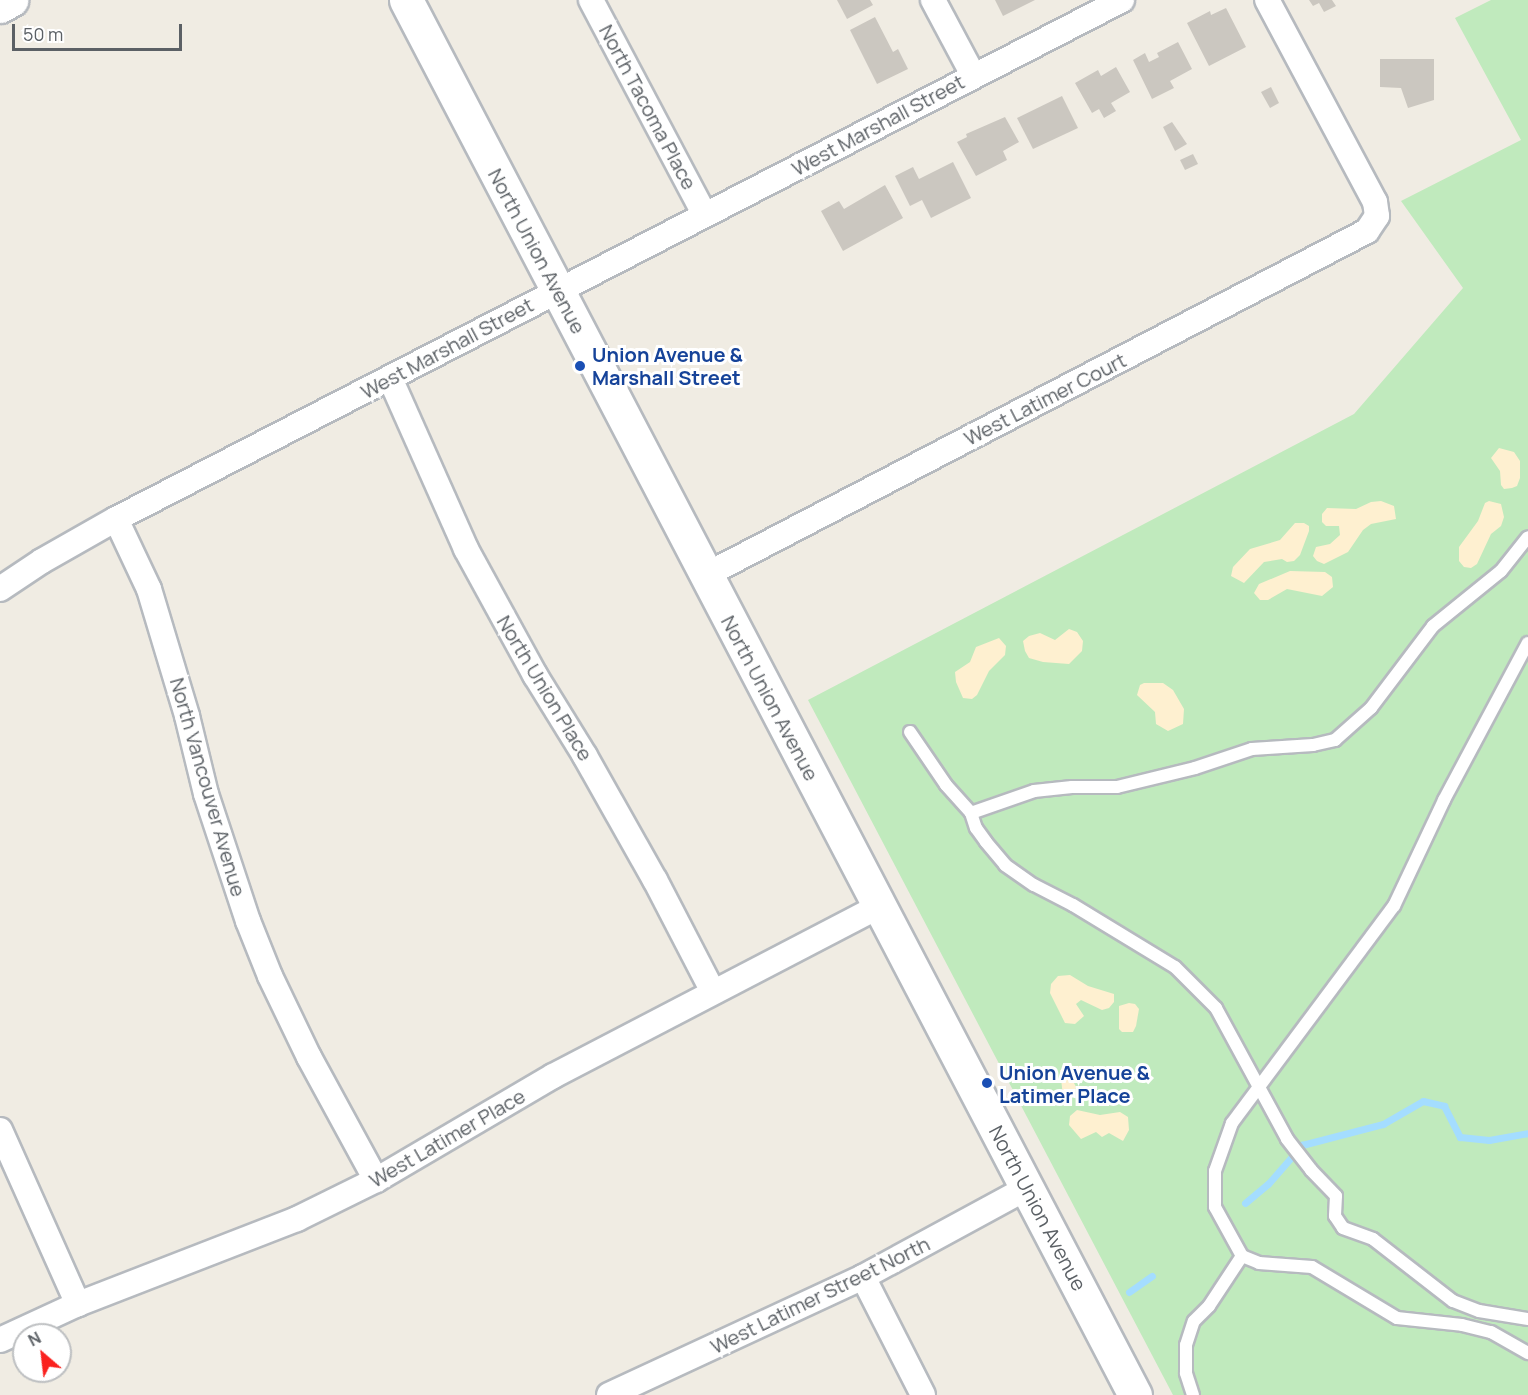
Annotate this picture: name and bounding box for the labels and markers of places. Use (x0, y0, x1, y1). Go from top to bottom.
place label: Union Avenue & Marshall Street (592, 342, 743, 389)
marker: Union Avenue & Marshall Street (573, 359, 587, 373)
place label: Union Avenue & Latimer Place (999, 1060, 1150, 1107)
marker: Union Avenue & Latimer Place (980, 1076, 994, 1090)

